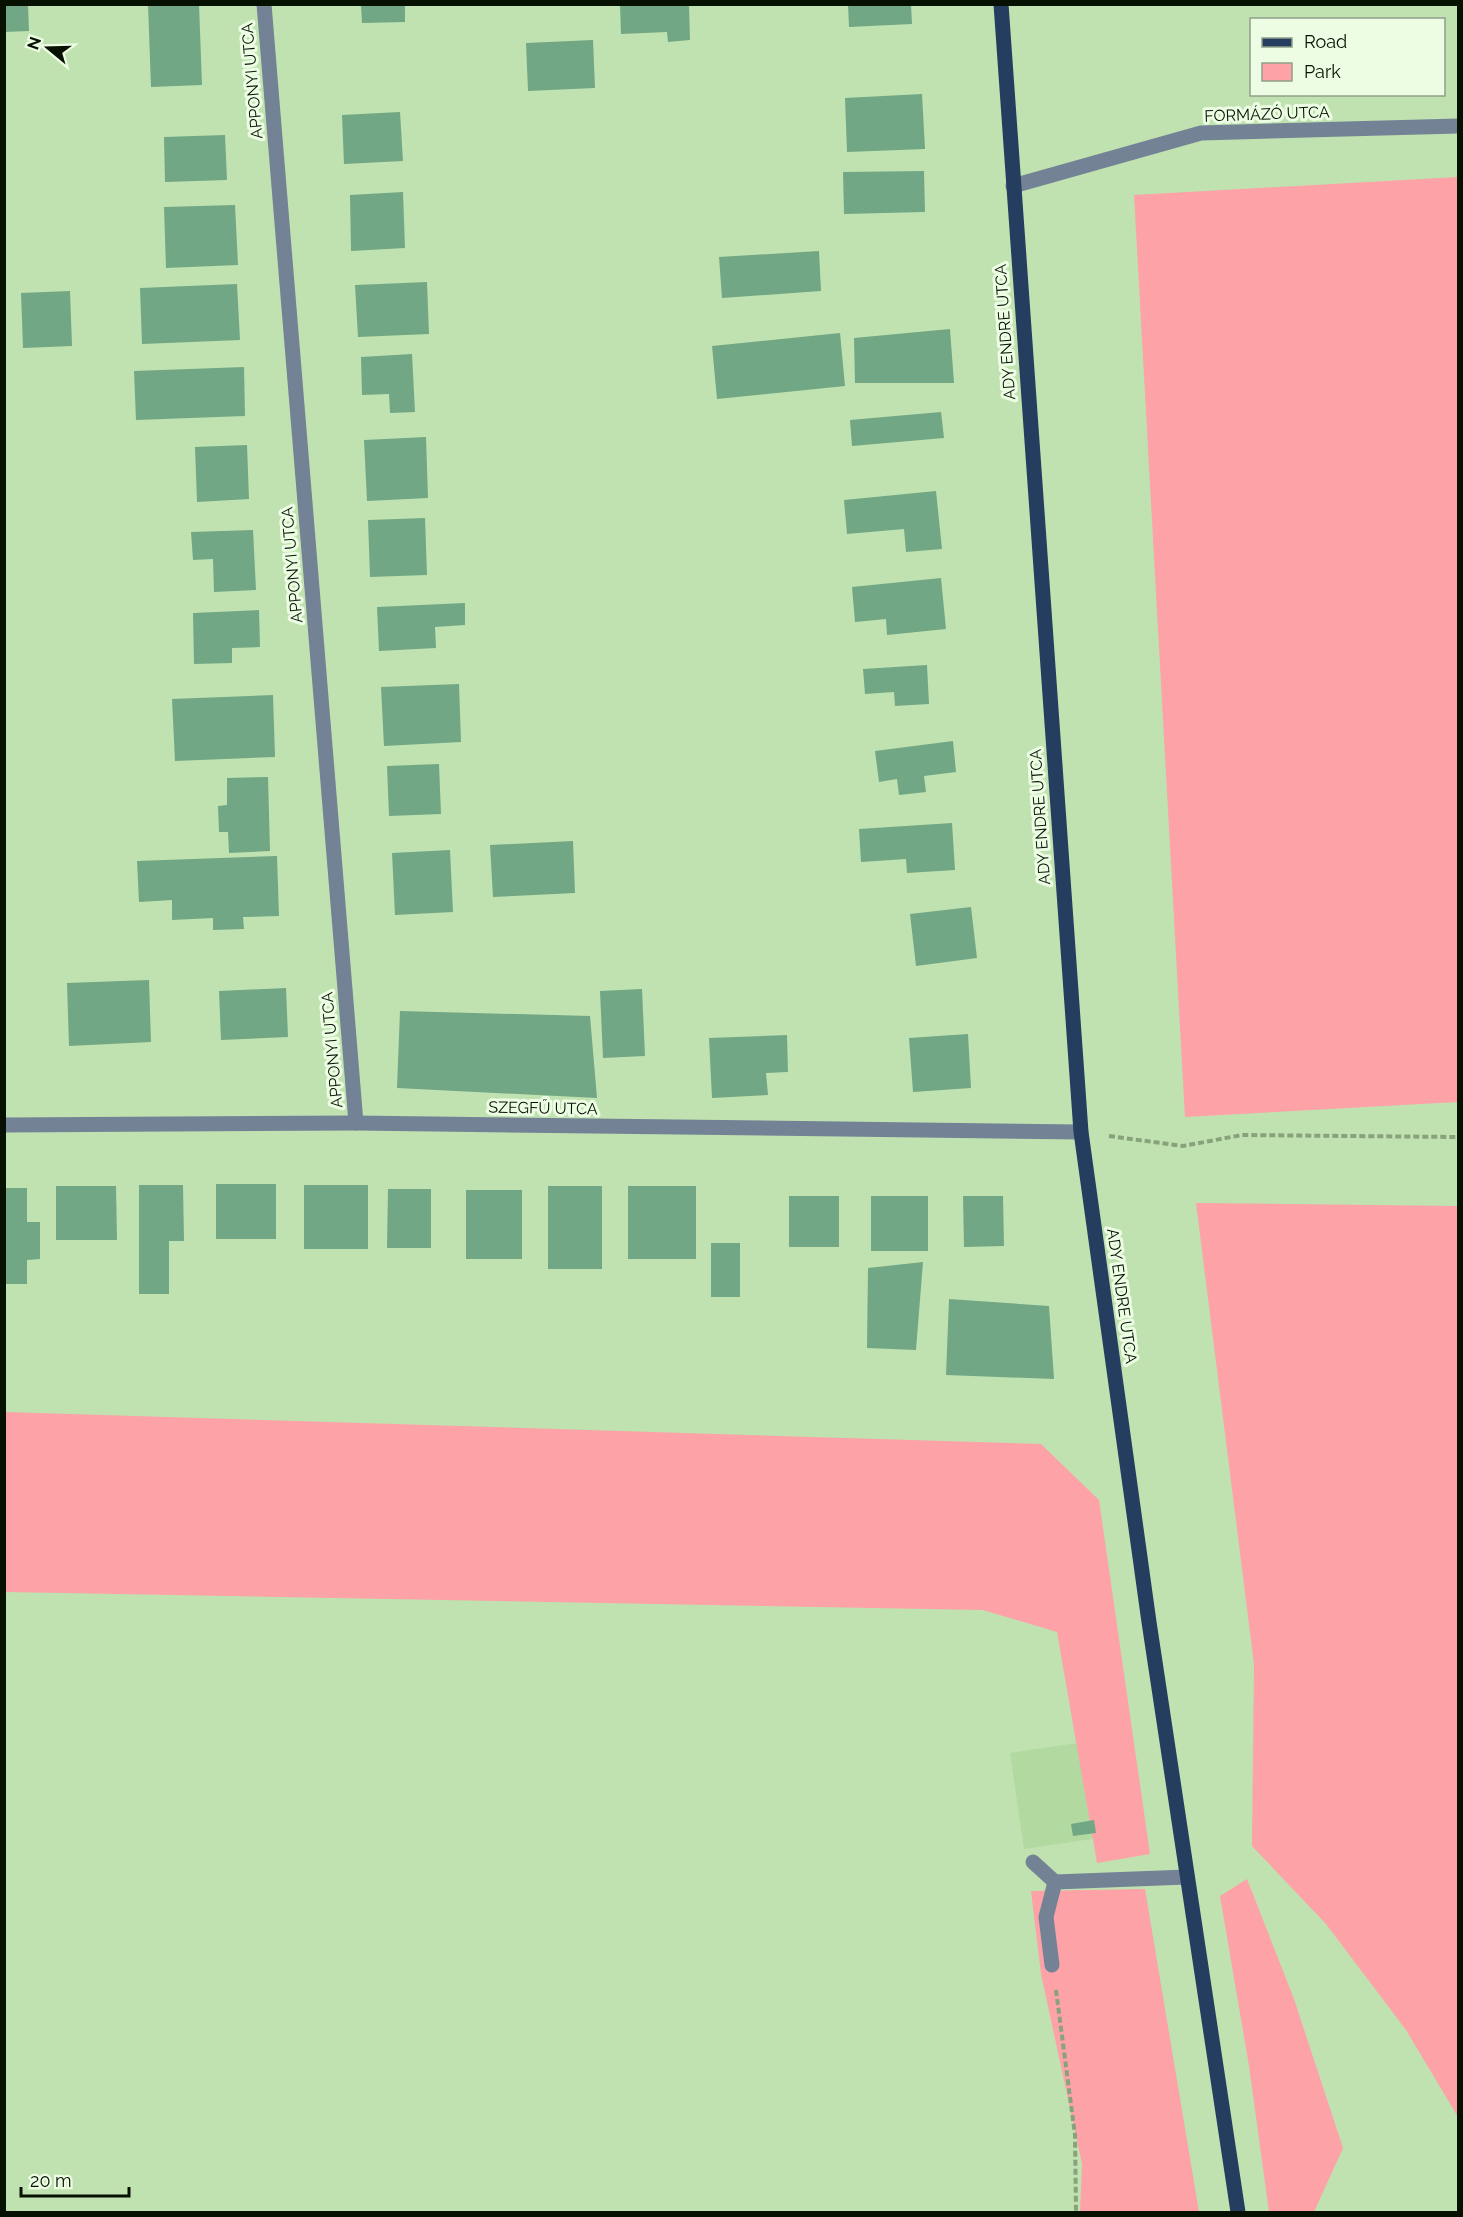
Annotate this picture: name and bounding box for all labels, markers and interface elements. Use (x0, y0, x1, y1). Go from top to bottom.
north arrow (18, 18, 78, 78)
legend (1250, 18, 1445, 96)
street label: APPONYI UTCA (237, 22, 267, 140)
text: Road (1304, 31, 1347, 52)
text: N (23, 34, 45, 52)
text: Park (1304, 61, 1341, 82)
street label: FORMÁZÓ UTCA (1204, 101, 1330, 126)
street label: ADY ENDRE UTCA (991, 263, 1019, 401)
street label: APPONYI UTCA (277, 506, 307, 624)
street label: ADY ENDRE UTCA (1026, 748, 1054, 886)
street label: APPONYI UTCA (317, 991, 347, 1109)
street label: SZEGFŰ UTCA (488, 1097, 598, 1118)
street label: ADY ENDRE UTCA (1103, 1227, 1141, 1365)
scale bar (21, 2160, 129, 2198)
text: 20 m (30, 2170, 72, 2191)

